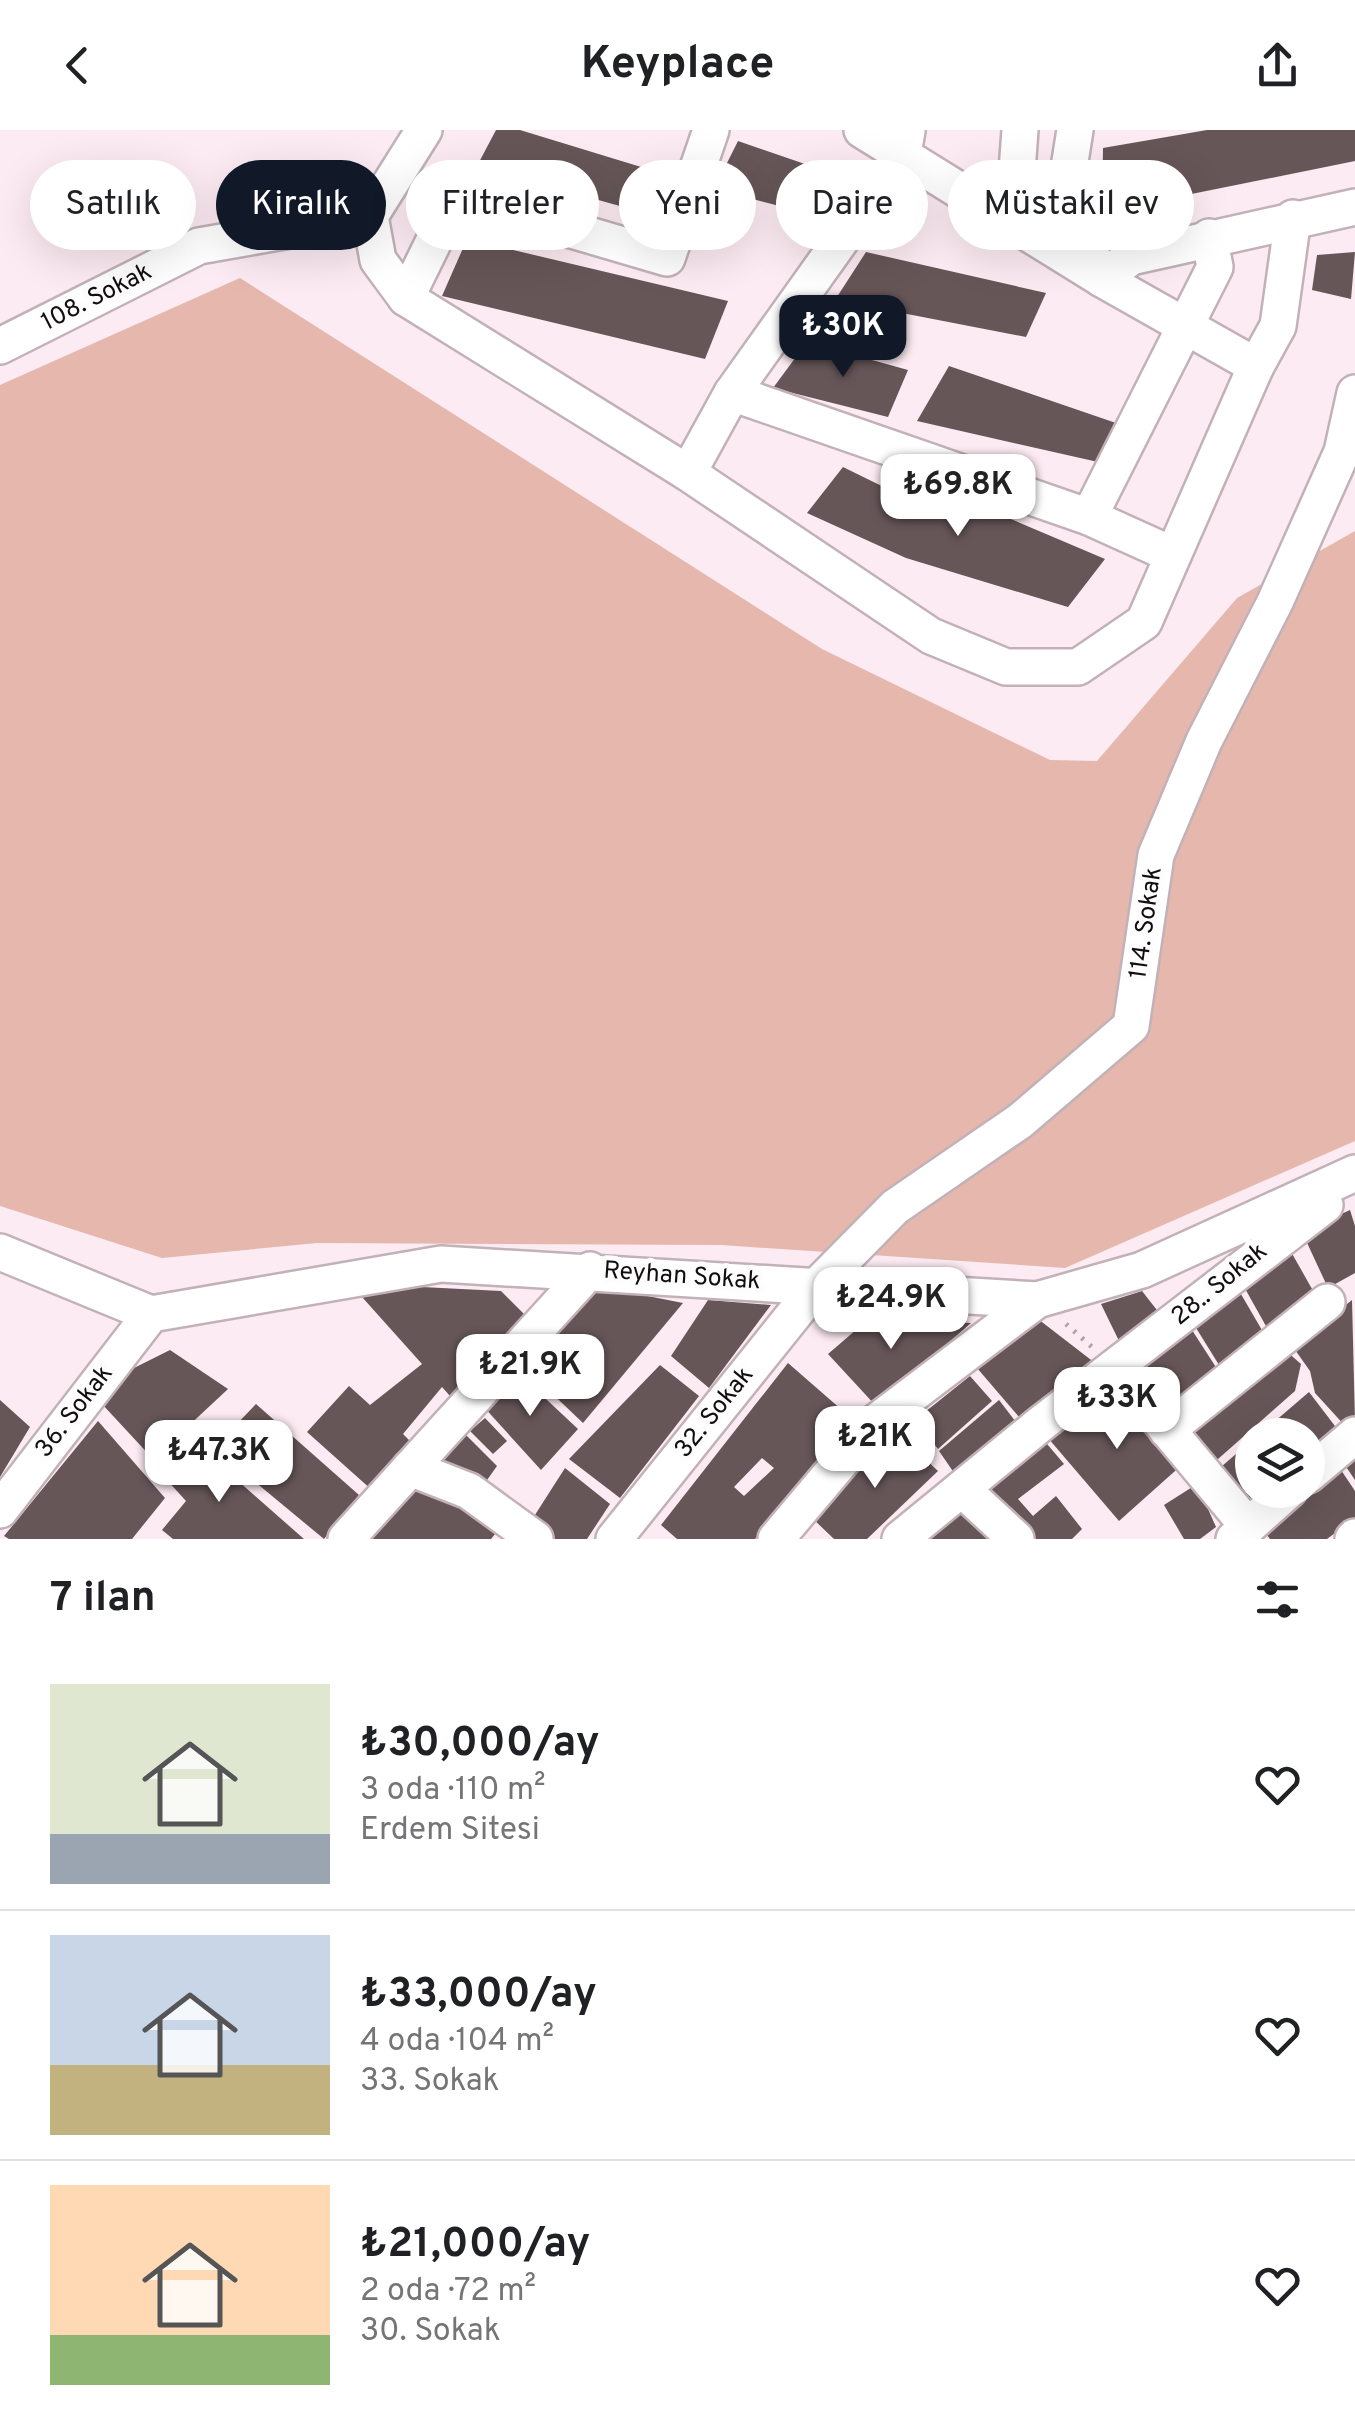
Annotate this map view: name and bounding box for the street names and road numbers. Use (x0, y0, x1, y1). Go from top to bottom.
street label: 108. Sokak (36, 257, 158, 339)
street label: 114. Sokak (1123, 865, 1171, 981)
street label: 28.. Sokak (1165, 1236, 1275, 1334)
street label: Reyhan Sokak (602, 1256, 762, 1298)
street label: 36. Sokak (29, 1359, 121, 1465)
street label: 32. Sokak (668, 1361, 762, 1465)

